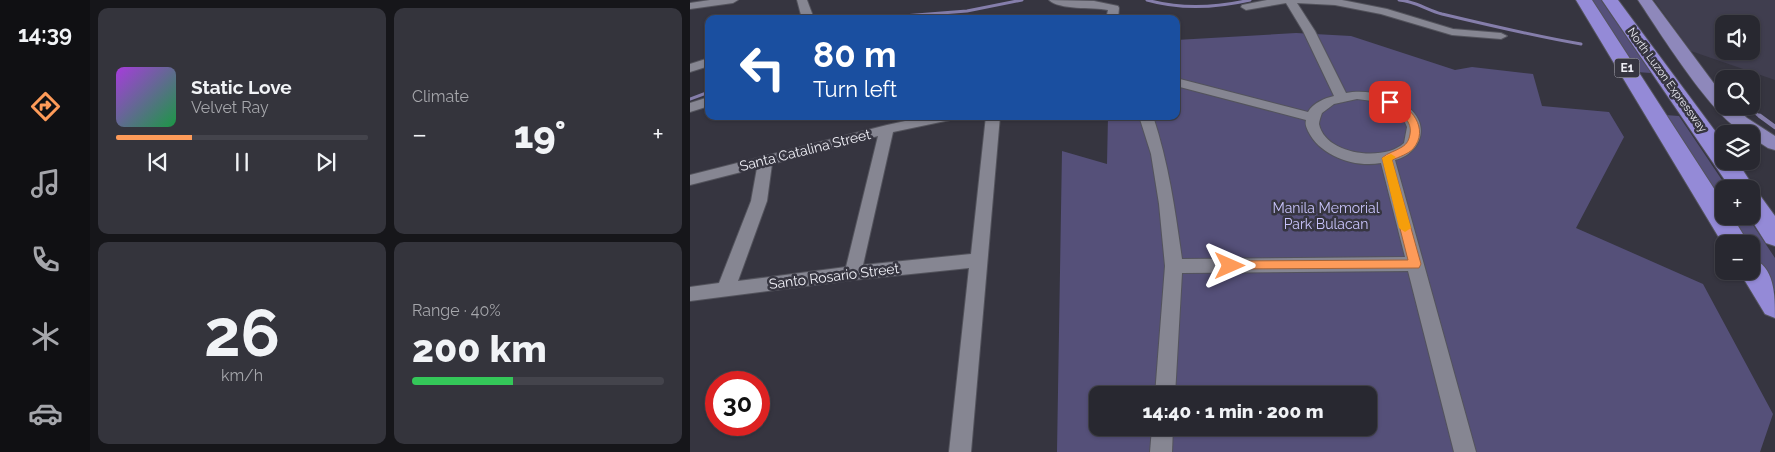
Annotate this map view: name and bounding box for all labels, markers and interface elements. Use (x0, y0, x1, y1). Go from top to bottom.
map controls (1715, 15, 1760, 280)
button: sound (1715, 15, 1760, 60)
text: 14:39 (18, 21, 72, 47)
street label: North Luzon Expressway (1625, 25, 1709, 135)
text: 80 m (813, 34, 897, 75)
icon: left (730, 35, 795, 100)
road number: E1 (1614, 58, 1640, 78)
button: search (1715, 70, 1760, 115)
text: Static Love (191, 76, 292, 98)
text: Turn left (813, 76, 897, 102)
pin (1369, 81, 1411, 123)
text: Climate (412, 87, 469, 106)
icon: arrive (1376, 88, 1404, 116)
icon: directions (28, 89, 63, 124)
text: Velvet Ray (191, 98, 269, 117)
text: 19° (514, 112, 566, 157)
text: − (412, 118, 427, 151)
text: + (652, 118, 664, 151)
button: layers (1715, 125, 1760, 170)
street label: Santa Catalina Street (738, 126, 873, 174)
icon: previous (144, 148, 172, 176)
icon: pause (228, 148, 256, 176)
icon: next (312, 148, 340, 176)
icon: music (28, 166, 63, 201)
button: + (1715, 180, 1760, 225)
park label: Manila Memorial Park Bulacan (1272, 200, 1380, 232)
button: − (1715, 235, 1760, 280)
position arrow (1203, 239, 1255, 291)
icon: phone (28, 242, 63, 277)
street label: Santo Rosario Street (768, 260, 900, 292)
text: 26 (204, 295, 280, 371)
text: Range · 40% (412, 301, 501, 320)
icon: climate (28, 319, 63, 354)
text: 200 km (412, 326, 547, 371)
text: km/h (221, 366, 263, 385)
speed limit sign: 30 (705, 371, 770, 436)
icon: car (28, 396, 63, 431)
text: 14:40 · 1 min · 200 m (1143, 400, 1323, 422)

